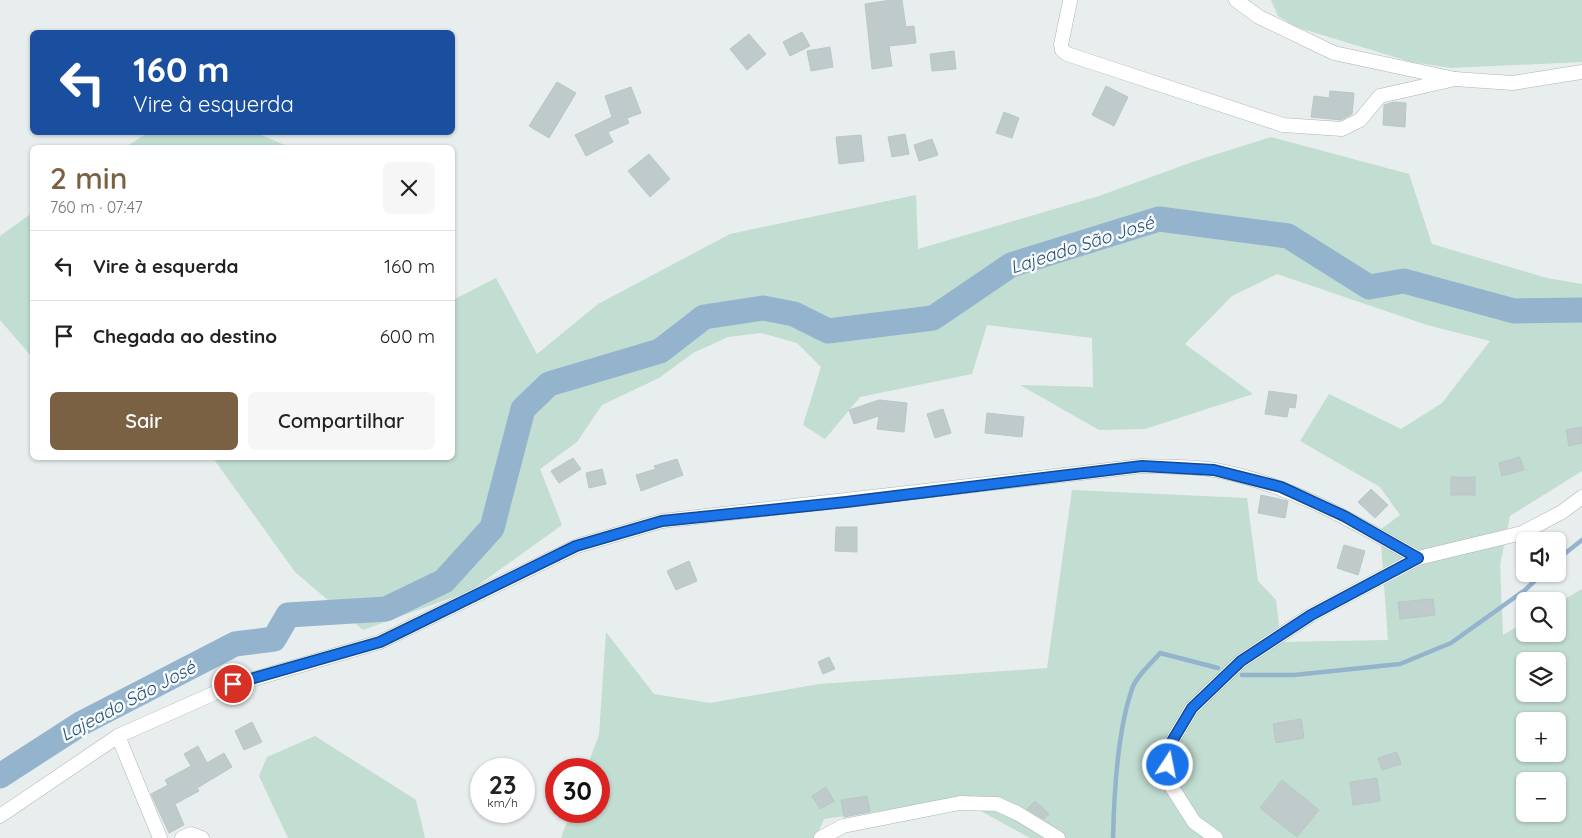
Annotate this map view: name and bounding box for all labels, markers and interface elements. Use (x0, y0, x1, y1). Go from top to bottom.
text: 160 m (133, 47, 230, 91)
icon: left (50, 50, 115, 115)
text: Vire à esquerda (133, 90, 294, 118)
text: 2 min (50, 159, 127, 197)
button: close (383, 162, 435, 214)
text: 760 m · 07:47 (50, 197, 143, 217)
water label: Lajeado São José (1007, 210, 1157, 279)
icon: left (50, 252, 78, 280)
text: Vire à esquerda (93, 254, 238, 278)
text: 160 m (384, 254, 435, 278)
icon: arrive (50, 322, 78, 350)
text: Chegada ao destino (93, 324, 277, 348)
text: 600 m (380, 324, 435, 348)
button: Sair (50, 392, 238, 450)
button: Compartilhar (248, 392, 435, 450)
map controls (1516, 532, 1566, 822)
button: sound (1516, 532, 1566, 582)
button: search (1516, 592, 1566, 642)
button: layers (1516, 652, 1566, 702)
water label: Lajeado São José (56, 655, 200, 746)
pin (212, 663, 254, 705)
icon: arrive (219, 670, 247, 698)
button: + (1516, 712, 1566, 762)
position arrow (1141, 738, 1193, 790)
speed limit sign: 30 (545, 758, 610, 823)
text: 23 (489, 769, 516, 800)
button: − (1516, 772, 1566, 822)
text: km/h (487, 795, 518, 810)

